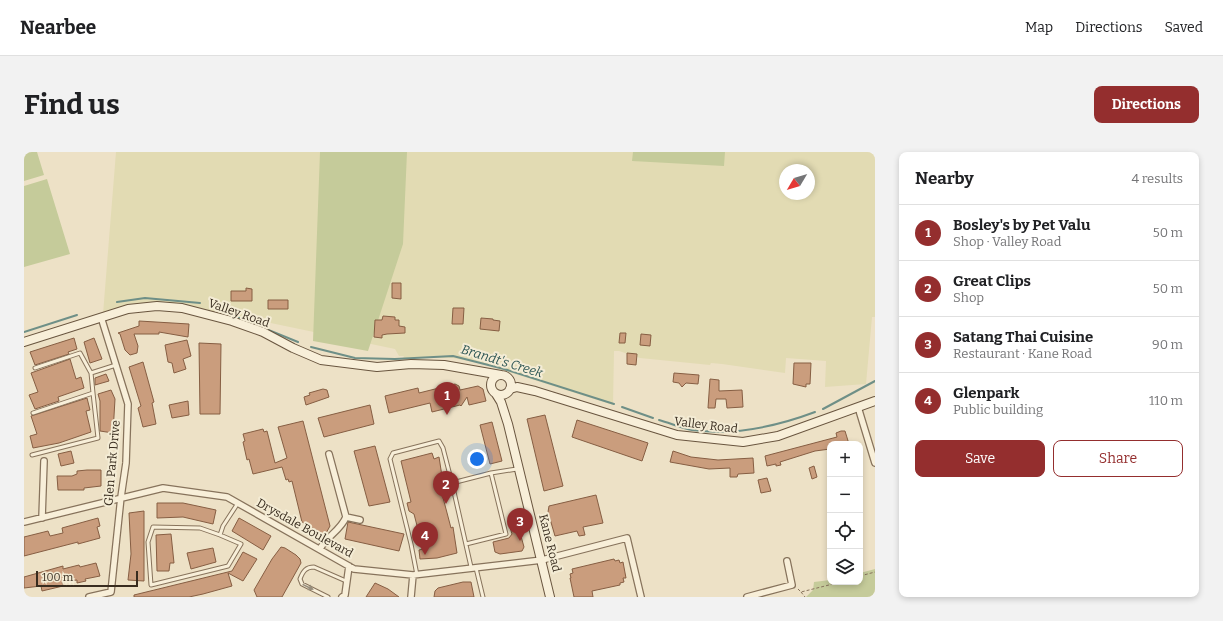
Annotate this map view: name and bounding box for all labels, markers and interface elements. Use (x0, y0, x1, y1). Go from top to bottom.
text: Nearbee (20, 16, 96, 39)
text: Map (1025, 19, 1053, 36)
text: Directions (1075, 19, 1143, 36)
text: Saved (1165, 19, 1203, 36)
button: Directions (1094, 86, 1199, 123)
text: Find us (24, 88, 120, 121)
north arrow (779, 164, 815, 200)
text: Nearby (915, 168, 974, 189)
text: 4 results (1131, 171, 1183, 186)
text: Bosley's by Pet Valu (953, 216, 1090, 234)
text: 1 (925, 225, 931, 240)
text: 50 m (1153, 225, 1183, 240)
text: Shop · Valley Road (953, 234, 1061, 249)
text: Great Clips (953, 272, 1031, 290)
text: 2 (924, 281, 932, 296)
text: 50 m (1153, 281, 1183, 296)
text: Shop (953, 290, 984, 305)
street label: Valley Road (206, 296, 272, 330)
text: Satang Thai Cuisine (953, 328, 1093, 346)
text: 3 (924, 337, 932, 352)
text: 90 m (1152, 337, 1183, 352)
water label: Brandt's Creek (459, 341, 546, 381)
text: Restaurant · Kane Road (953, 346, 1092, 361)
pin: 1 (434, 382, 460, 415)
text: Glenpark (953, 384, 1019, 402)
text: 4 (924, 393, 932, 408)
text: 110 m (1149, 393, 1183, 408)
text: Public building (953, 402, 1043, 417)
street label: Valley Road (673, 414, 739, 436)
street label: Glen Park Drive (101, 420, 123, 506)
button: Save (915, 440, 1045, 477)
button: Share (1053, 440, 1183, 477)
map controls (827, 441, 863, 585)
button: + (827, 441, 863, 477)
your location (467, 449, 487, 469)
pin: 2 (433, 471, 459, 504)
button: − (827, 477, 863, 513)
street label: Drysdale Boulevard (254, 496, 356, 560)
pin: 3 (507, 508, 533, 541)
street label: Kane Road (536, 513, 564, 573)
button: locate (827, 513, 863, 549)
pin: 4 (412, 522, 438, 555)
button: layers (827, 549, 863, 585)
scale bar (36, 569, 138, 588)
text: 100 m (42, 571, 73, 584)
one-way arrow (303, 584, 314, 590)

